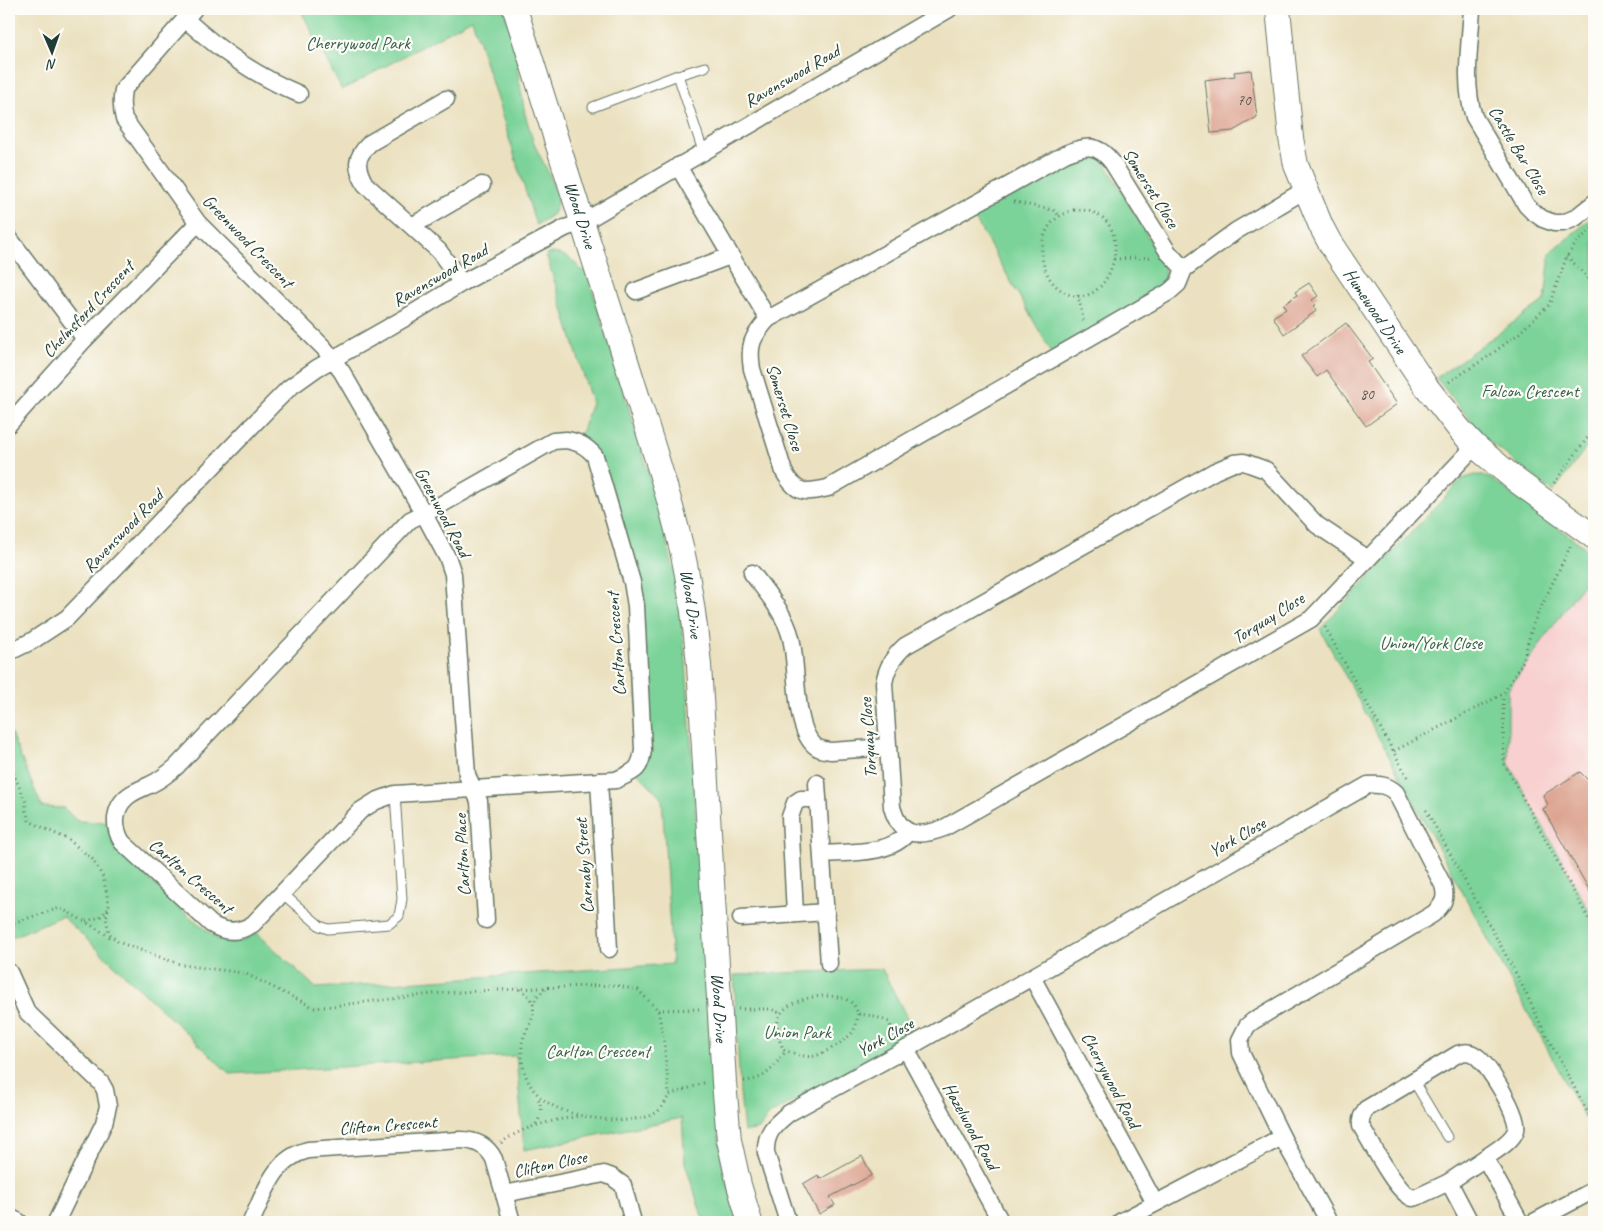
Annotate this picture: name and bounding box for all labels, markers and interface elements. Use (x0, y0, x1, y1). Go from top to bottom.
north arrow (28, 28, 78, 78)
park label: Cherrywood Park (306, 32, 411, 54)
street label: Ravenswood Road (740, 38, 846, 112)
text: N (45, 56, 57, 73)
house number: 70 (1237, 91, 1252, 110)
street label: Castle Bar Close (1484, 102, 1555, 199)
street label: Somerset Close (1118, 144, 1185, 233)
street label: Wood Drive (560, 179, 602, 252)
street label: Greenwood Crescent (198, 190, 300, 295)
street label: Ravenswood Road (388, 237, 494, 311)
street label: Chelmsford Crescent (37, 254, 141, 362)
street label: Humewood Drive (1339, 264, 1413, 359)
street label: Somerset Close (761, 361, 809, 454)
park label: Falcon Crescent (1481, 380, 1581, 402)
house number: 80 (1360, 385, 1375, 404)
street label: Greenwood Road (410, 463, 477, 563)
street label: Ravenswood Road (78, 483, 170, 577)
street label: Wood Drive (675, 568, 707, 641)
street label: Torquay Close (1228, 587, 1309, 649)
street label: Carlton Crescent (601, 588, 631, 697)
park label: Union/York Close (1380, 632, 1483, 654)
street label: Torquay Close (854, 696, 882, 779)
street label: York Close (1205, 811, 1270, 862)
street label: Carlton Place (449, 812, 475, 897)
street label: Carnaby Street (570, 816, 598, 914)
street label: Carlton Crescent (145, 834, 240, 920)
street label: Wood Drive (707, 973, 733, 1044)
street label: York Close (853, 1012, 918, 1062)
park label: Union Park (763, 1021, 832, 1043)
street label: Cherrywood Road (1077, 1028, 1147, 1134)
park label: Carlton Crescent (546, 1040, 653, 1062)
street label: Hazelwood Road (938, 1079, 1005, 1176)
street label: Clifton Crescent (339, 1110, 439, 1139)
street label: Clifton Close (511, 1145, 590, 1182)

